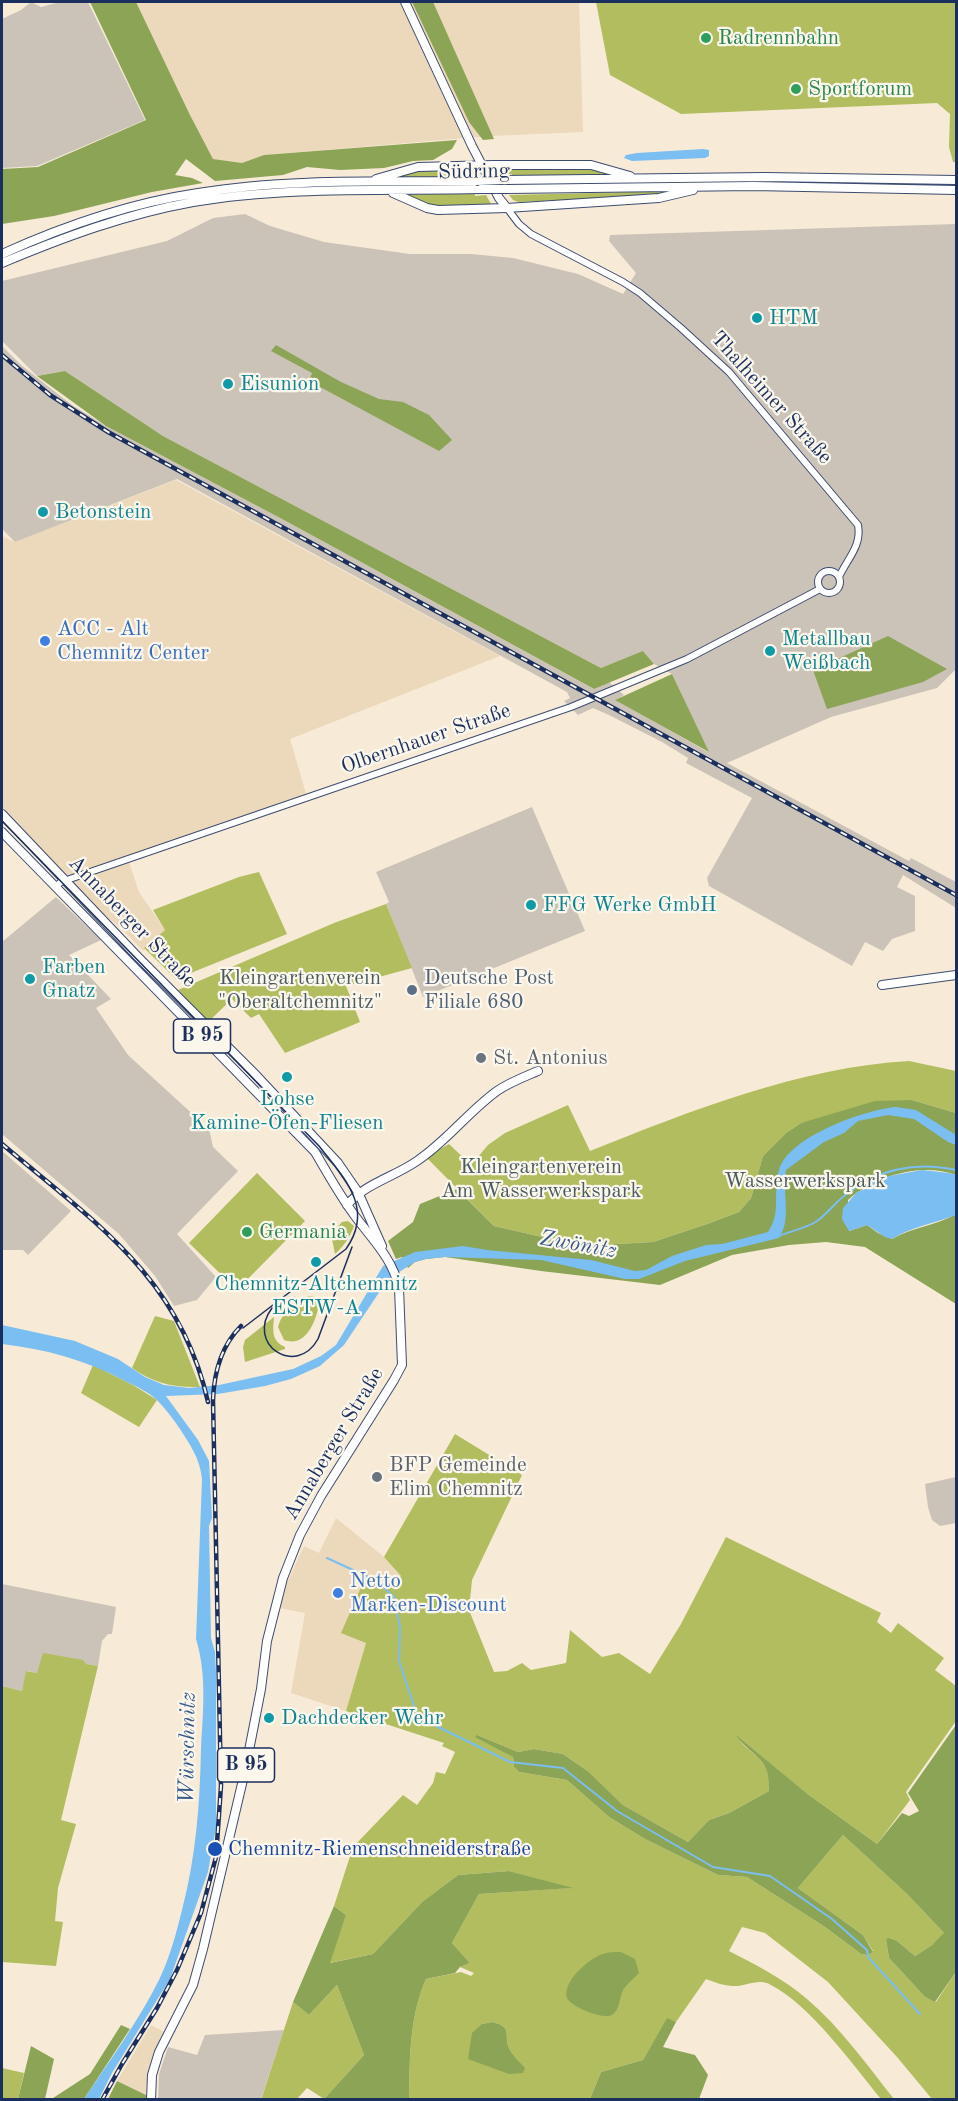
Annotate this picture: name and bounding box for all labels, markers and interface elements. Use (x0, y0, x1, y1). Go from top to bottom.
place label: Radrennbahn (718, 25, 839, 51)
marker: Radrennbahn (699, 31, 713, 45)
place label: Sportforum (808, 76, 912, 102)
marker: Sportforum (789, 82, 803, 96)
street label: Südring (438, 159, 510, 185)
place label: HTM (769, 305, 818, 331)
marker: HTM (750, 311, 764, 325)
street label: Thalheimer Straße (705, 326, 837, 470)
place label: Eisunion (240, 371, 319, 397)
marker: Eisunion (221, 377, 235, 391)
place label: Betonstein (55, 499, 151, 525)
marker: Betonstein (36, 505, 50, 519)
place label: ACC - Alt Chemnitz Center (57, 616, 209, 666)
place label: Metallbau Weißbach (782, 626, 871, 676)
marker: ACC - Alt Chemnitz Center (38, 634, 52, 648)
marker: Metallbau Weißbach (763, 644, 777, 658)
street label: Olbernhauer Straße (338, 698, 514, 780)
street label: Annaberger Straße (63, 851, 201, 993)
place label: FFG Werke GmbH (543, 892, 717, 918)
marker: FFG Werke GmbH (524, 898, 538, 912)
place label: Farben Gnatz (42, 954, 106, 1004)
park label: Kleingartenverein "Oberaltchemnitz" (218, 965, 382, 1015)
place label: Deutsche Post Filiale 680 (424, 965, 554, 1015)
marker: Farben Gnatz (23, 972, 37, 986)
marker: Deutsche Post Filiale 680 (405, 983, 419, 997)
road number: B 95 (174, 1019, 230, 1053)
place label: St. Antonius (493, 1045, 608, 1071)
marker: St. Antonius (474, 1051, 488, 1065)
marker: Lohse Kamine-Öfen-Fliesen (280, 1070, 294, 1084)
place label: Lohse Kamine-Öfen-Fliesen (190, 1086, 384, 1136)
park label: Kleingartenverein Am Wasserwerkspark (441, 1154, 641, 1204)
park label: Wasserwerkspark (724, 1168, 886, 1194)
place label: Germania (259, 1219, 347, 1245)
marker: Germania (240, 1225, 254, 1239)
water label: Zwönitz (538, 1225, 618, 1265)
marker: Chemnitz-Altchemnitz ESTW-A (309, 1255, 323, 1269)
place label: Chemnitz-Altchemnitz ESTW-A (215, 1271, 417, 1321)
street label: Annaberger Straße (278, 1363, 390, 1525)
place label: BFP Gemeinde Elim Chemnitz (389, 1452, 527, 1502)
marker: BFP Gemeinde Elim Chemnitz (370, 1470, 384, 1484)
place label: Netto Marken-Discount (350, 1568, 507, 1618)
marker: Netto Marken-Discount (331, 1586, 345, 1600)
water label: Würschnitz (174, 1692, 202, 1804)
place label: Dachdecker Wehr (281, 1705, 443, 1731)
marker: Dachdecker Wehr (262, 1711, 276, 1725)
road number: B 95 (218, 1748, 274, 1782)
place label: Chemnitz-Riemenschneiderstraße (228, 1836, 531, 1862)
marker: Chemnitz-Riemenschneiderstraße (206, 1840, 224, 1858)

